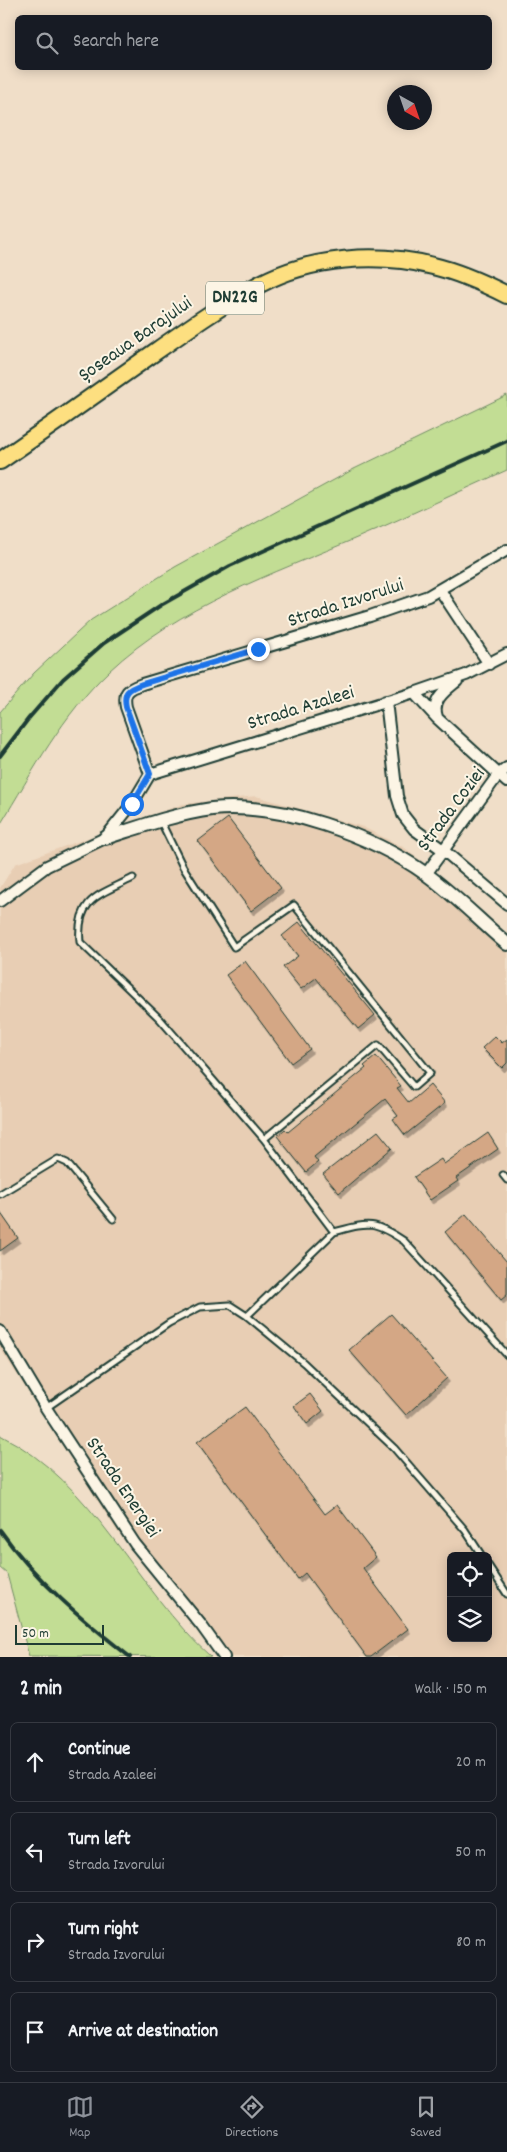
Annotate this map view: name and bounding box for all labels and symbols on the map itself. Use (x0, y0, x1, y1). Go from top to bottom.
north arrow (387, 85, 432, 130)
road number: DN22G (206, 282, 264, 314)
street label: Șoseaua Barajului (74, 290, 199, 390)
street label: Strada Izvorului (284, 572, 408, 636)
route end (247, 638, 270, 661)
street label: Strada Azaleei (244, 679, 358, 739)
street label: Strada Coziei (411, 762, 493, 858)
route start (121, 793, 144, 816)
street label: Strada Energiei (78, 1432, 166, 1544)
scale bar (15, 1622, 104, 1645)

